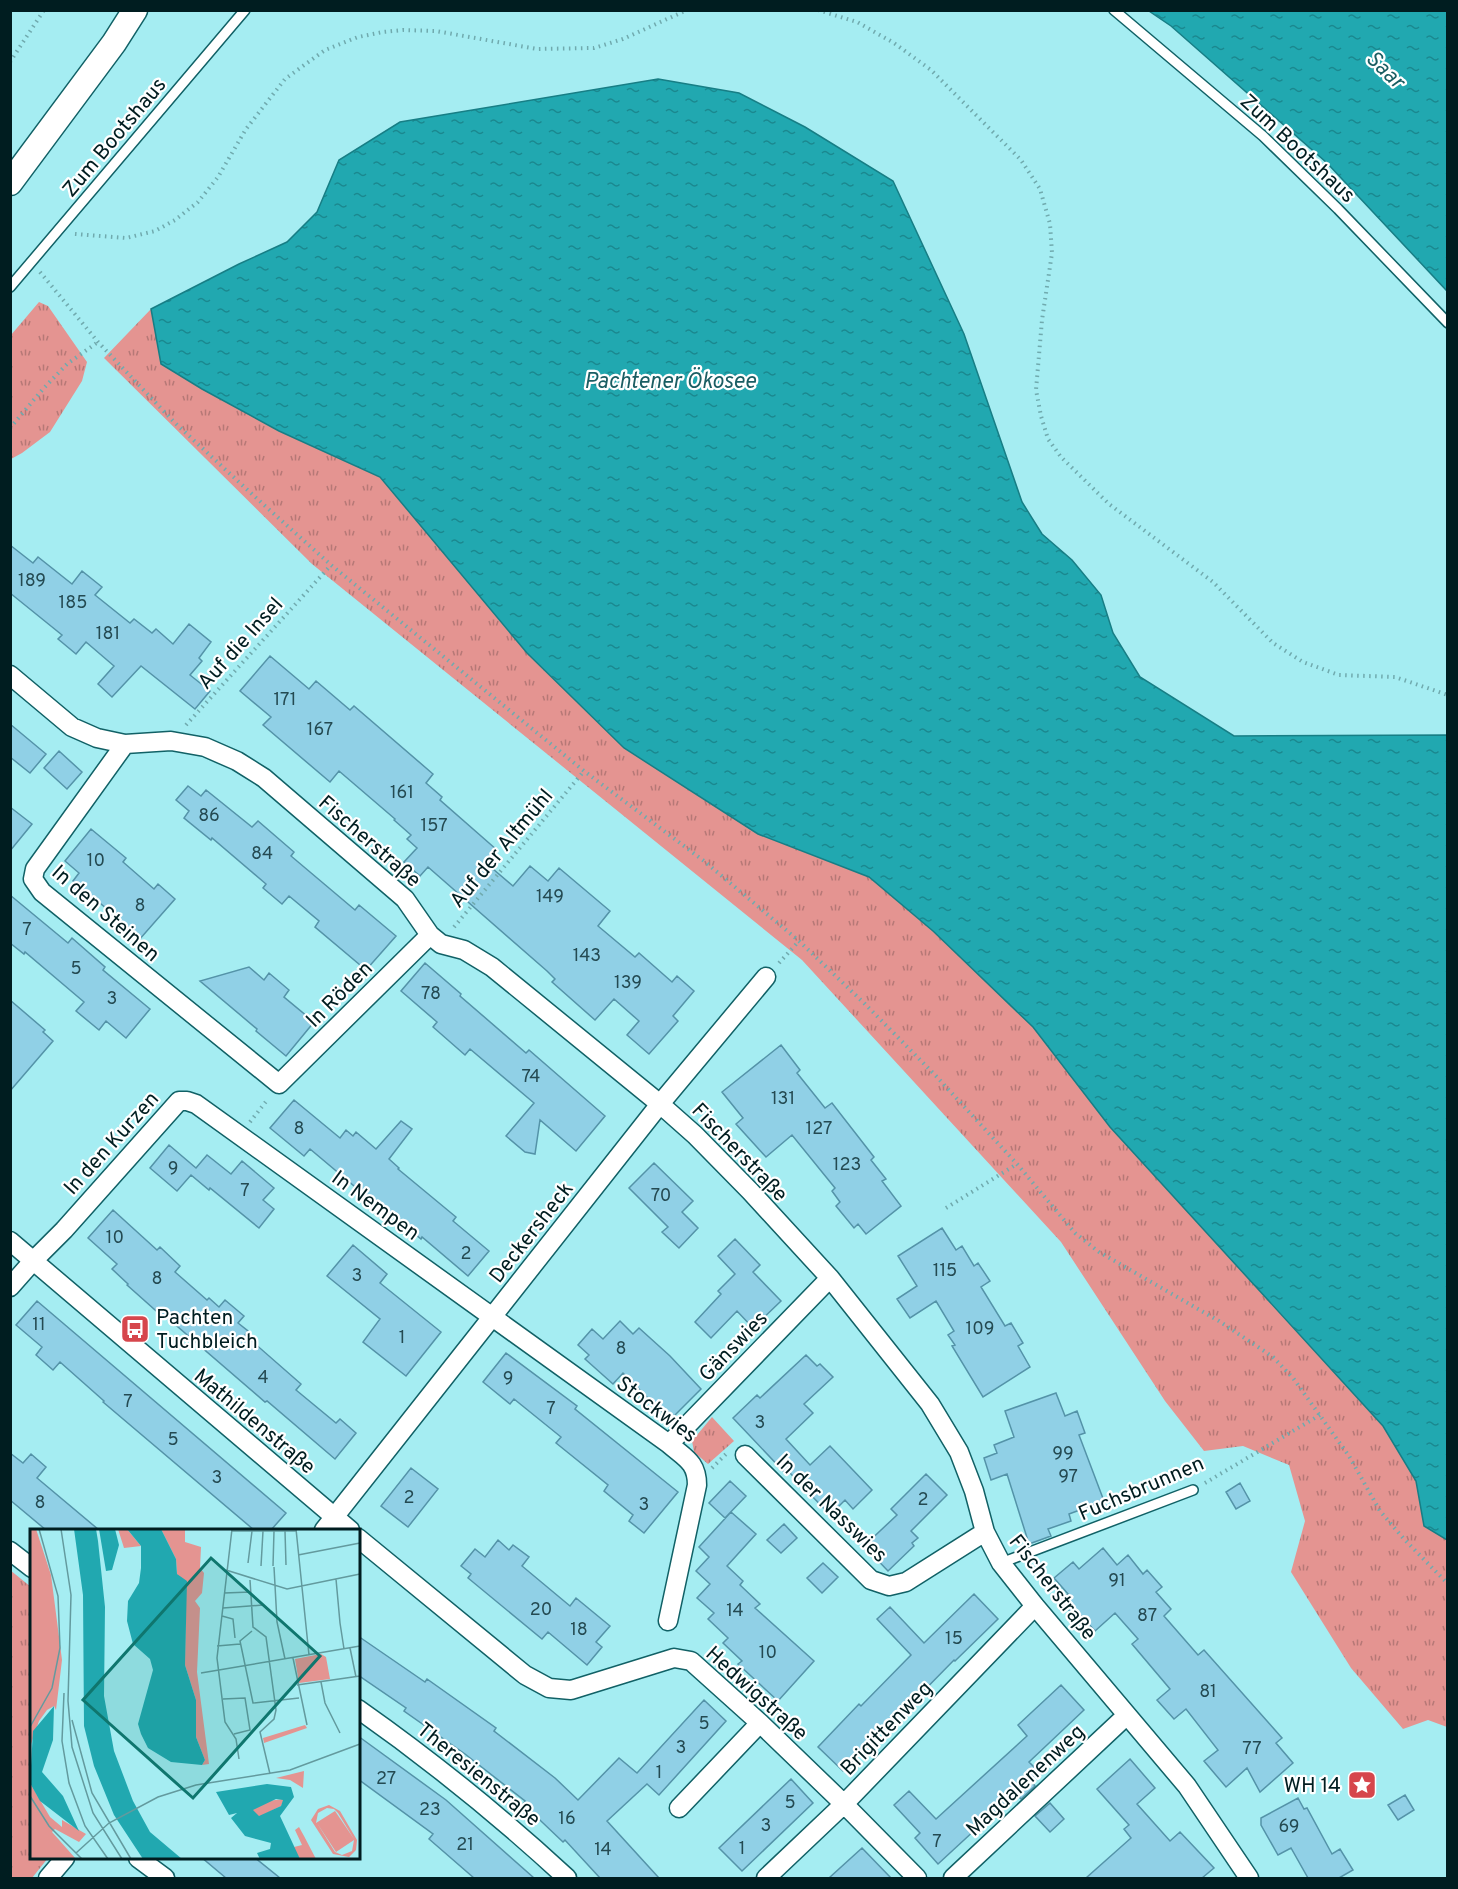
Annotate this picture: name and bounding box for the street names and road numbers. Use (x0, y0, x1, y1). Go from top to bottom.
street label: Zum Bootshaus (57, 73, 173, 203)
street label: Zum Bootshaus (1234, 89, 1360, 209)
street label: Auf die Insel (192, 592, 290, 696)
street label: Auf der Altmühl (444, 784, 560, 914)
street label: Fischerstraße (312, 790, 426, 894)
street label: In den Steinen (45, 860, 165, 969)
street label: In Röden (301, 956, 379, 1034)
street label: In den Kurzen (59, 1087, 166, 1201)
street label: Fischerstraße (685, 1098, 793, 1208)
street label: In Nempen (326, 1165, 425, 1247)
street label: Deckersheck (484, 1177, 580, 1289)
street label: Gänswies (694, 1306, 774, 1388)
street label: Mathildenstraße (188, 1363, 320, 1481)
street label: Stockwies (610, 1371, 702, 1449)
street label: In der Nasswies (769, 1449, 893, 1569)
street label: Fuchsbrunnen (1075, 1451, 1209, 1528)
street label: Fischerstraße (1002, 1529, 1102, 1646)
street label: Hedwigstraße (699, 1641, 813, 1747)
street label: Brigittenweg (835, 1676, 939, 1782)
street label: Theresienstraße (411, 1717, 545, 1833)
street label: Magdalenenweg (961, 1719, 1091, 1843)

